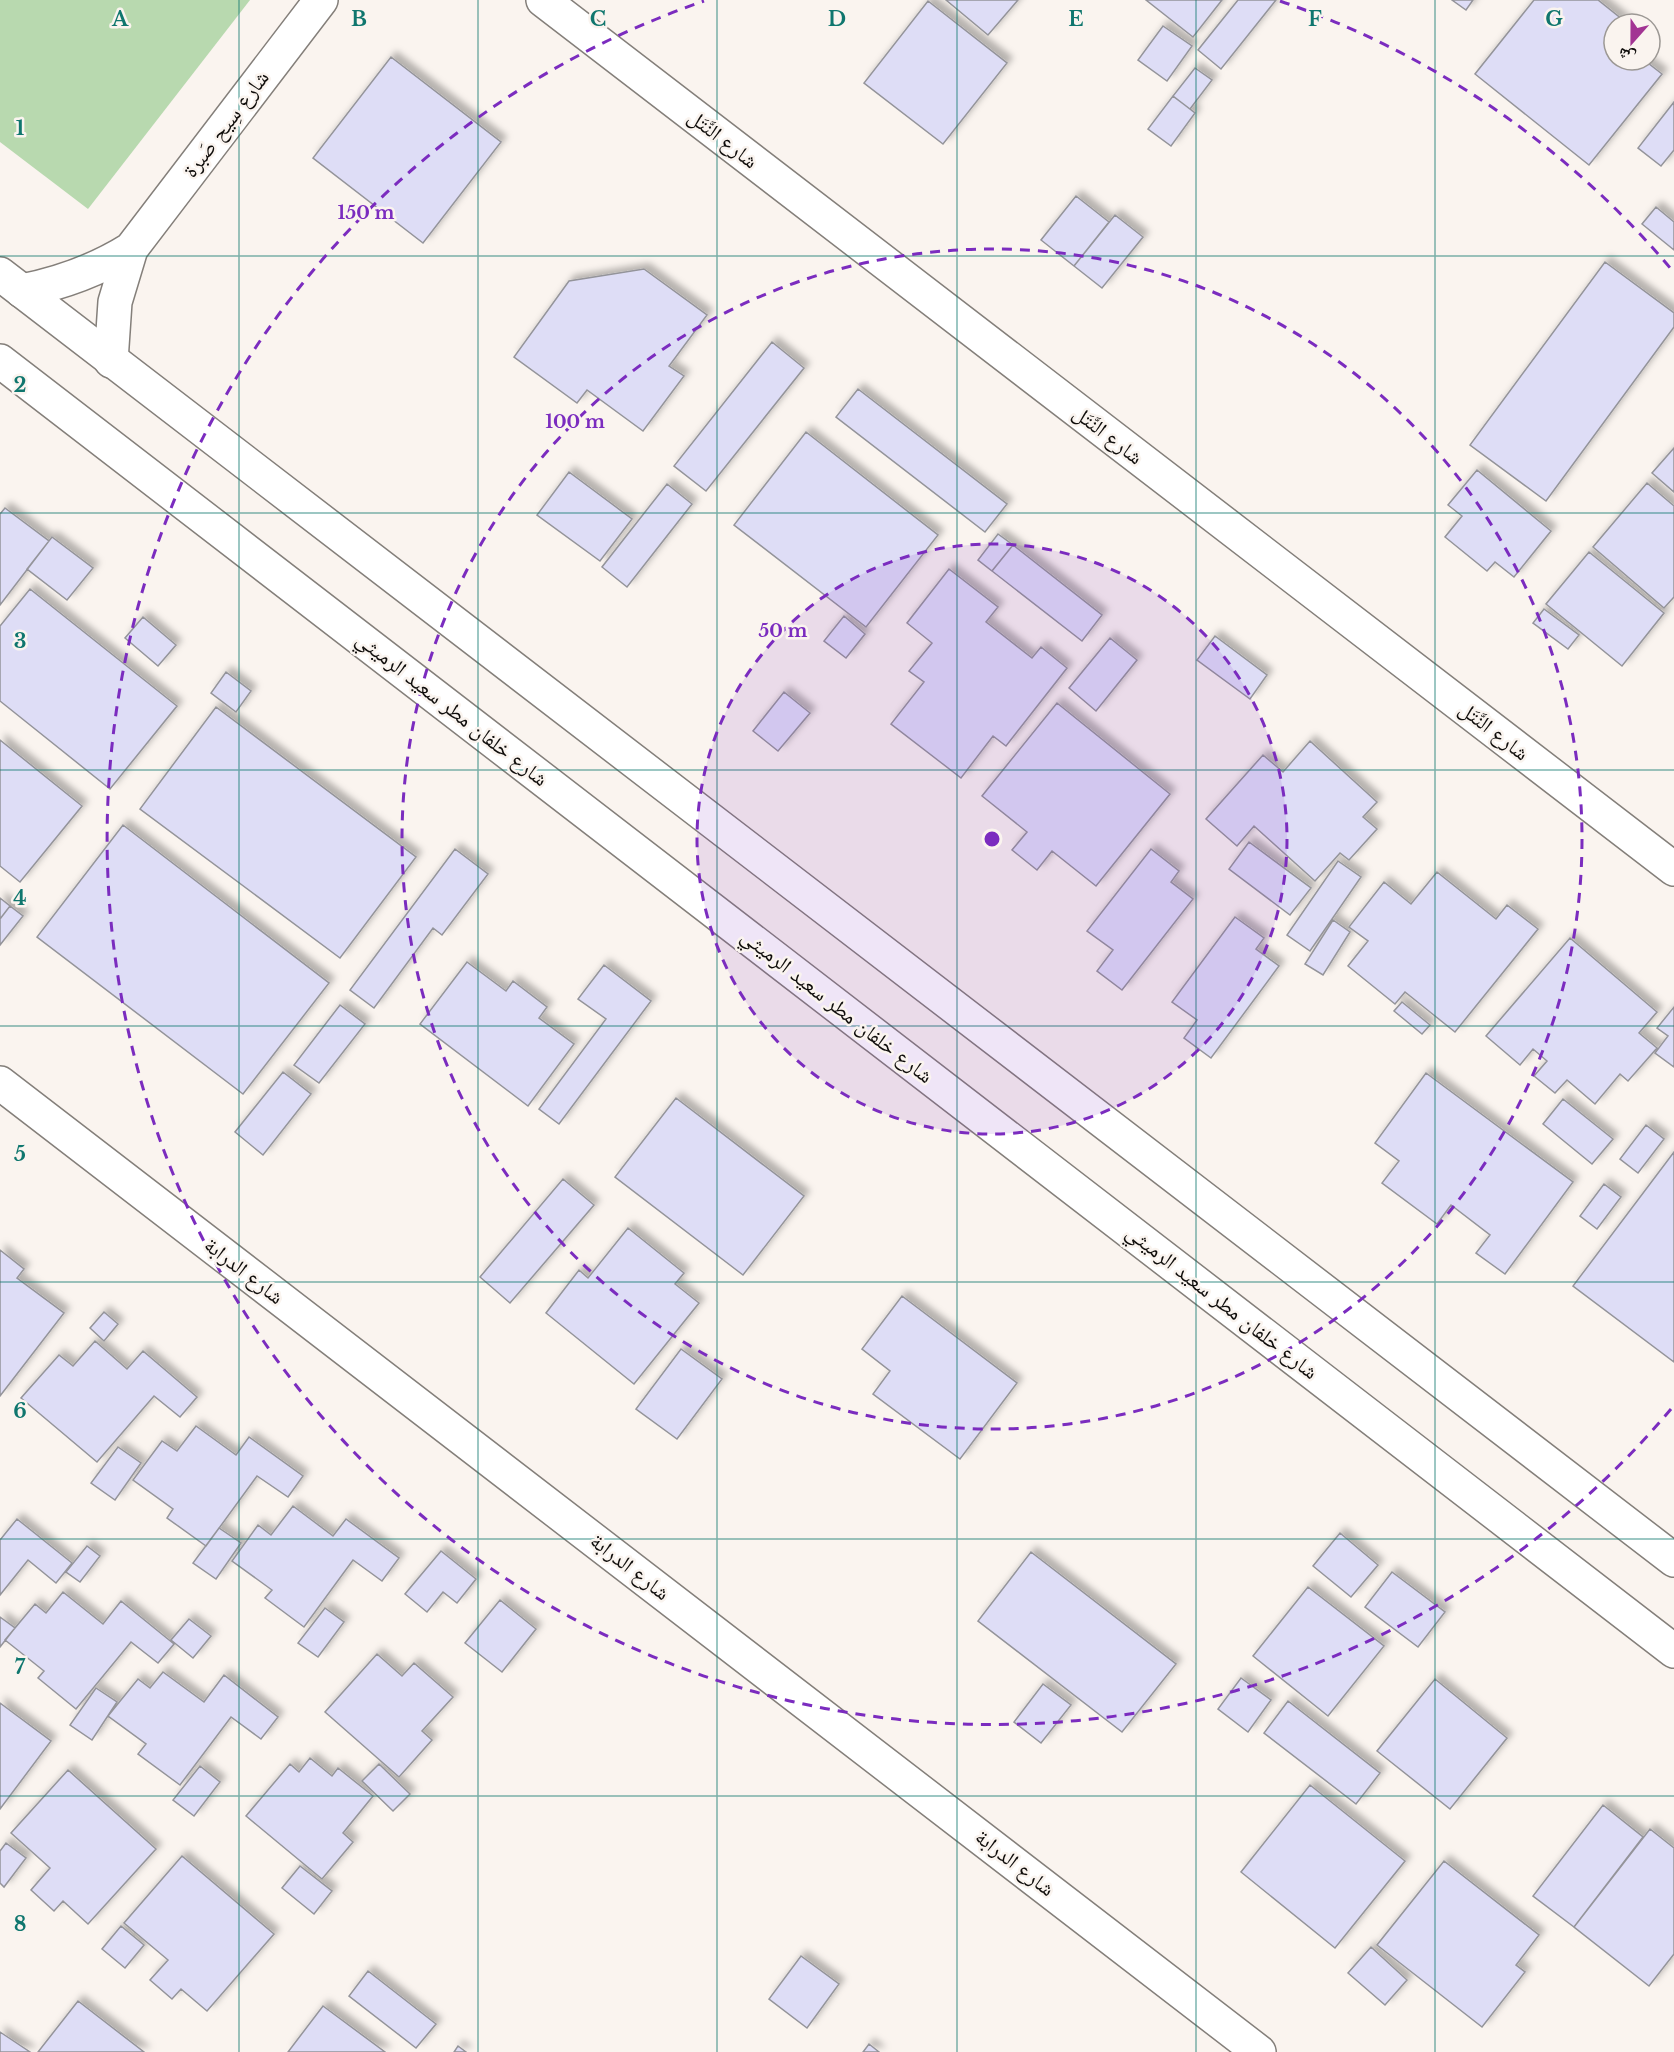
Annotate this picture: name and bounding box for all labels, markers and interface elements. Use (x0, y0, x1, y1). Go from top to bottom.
text: A (111, 7, 129, 31)
text: B (351, 7, 367, 31)
text: C (590, 7, 606, 31)
text: D (828, 7, 846, 31)
text: E (1068, 7, 1084, 31)
text: F (1308, 7, 1322, 31)
text: G (1545, 7, 1563, 31)
north arrow (1602, 12, 1662, 72)
text: ش (1615, 44, 1638, 68)
street label: شارع سِيح صَبرة (177, 65, 275, 183)
street label: شارع النَّتَل (683, 104, 763, 174)
text: 1 (16, 116, 25, 140)
text: 150 m (338, 202, 395, 224)
text: 2 (13, 373, 27, 397)
street label: شارع النَّتَل (1068, 400, 1148, 470)
text: 100 m (545, 411, 605, 433)
text: 50 m (759, 620, 808, 642)
street label: شارع خلفان مطر سعيد الرميثي (349, 626, 553, 795)
text: 3 (14, 629, 26, 653)
street label: شارع النَّتَل (1454, 696, 1534, 766)
centre of rings (982, 829, 1002, 849)
text: 4 (13, 886, 27, 910)
street label: شارع خلفان مطر سعيد الرميثي (734, 923, 938, 1092)
text: 5 (14, 1142, 26, 1166)
street label: شارع خلفان مطر سعيد الرميثي (1119, 1219, 1323, 1388)
street label: شارع الدرابة (199, 1232, 289, 1310)
text: 6 (13, 1399, 27, 1423)
street label: شارع الدرابة (585, 1528, 675, 1606)
text: 7 (15, 1655, 26, 1679)
street label: شارع الدرابة (970, 1824, 1060, 1902)
text: 8 (14, 1912, 26, 1936)

